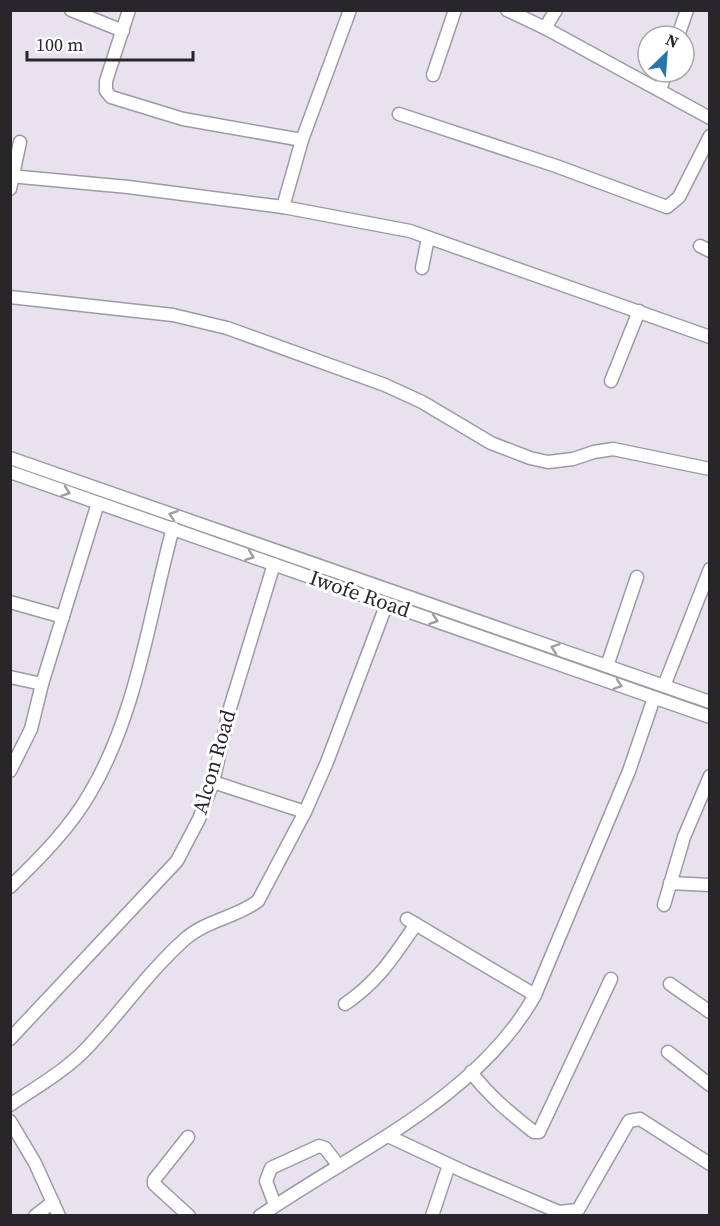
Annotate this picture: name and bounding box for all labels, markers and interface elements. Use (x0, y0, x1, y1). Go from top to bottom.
scale bar (27, 24, 194, 62)
north arrow (636, 24, 696, 84)
text: N (662, 28, 683, 53)
text: 100 m (36, 32, 83, 57)
one-way arrow (60, 484, 71, 497)
one-way arrow (168, 510, 179, 523)
one-way arrow (244, 548, 255, 561)
street label: Iwofe Road (306, 563, 414, 624)
one-way arrow (428, 612, 439, 625)
one-way arrow (550, 643, 561, 656)
one-way arrow (612, 677, 623, 690)
street label: Alcon Road (185, 706, 242, 817)

